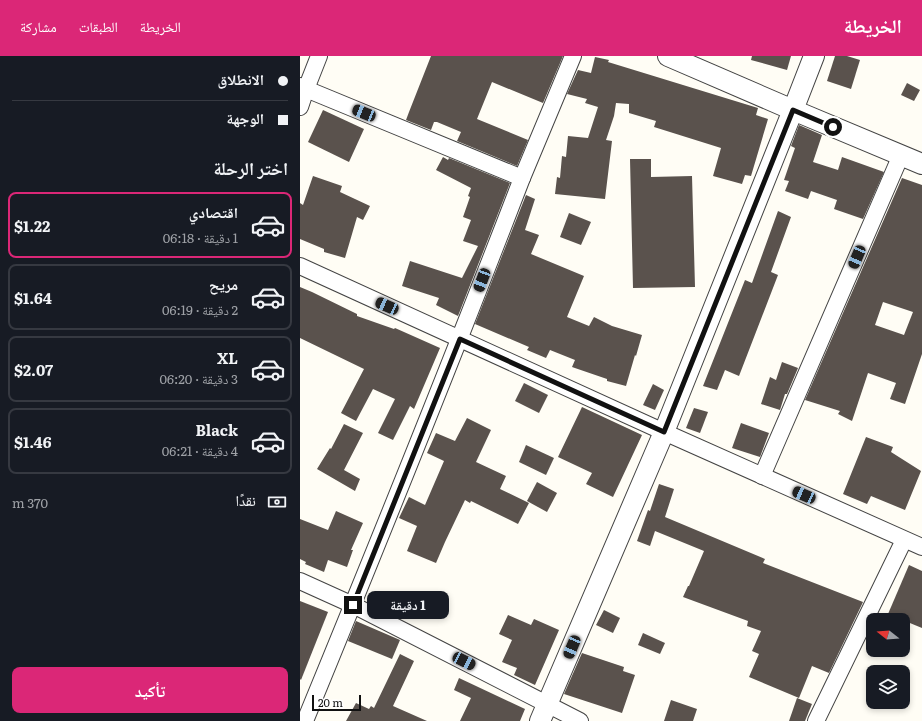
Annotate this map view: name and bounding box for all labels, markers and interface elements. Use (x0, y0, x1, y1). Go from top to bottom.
text: الخريطة (844, 11, 902, 39)
text: مشاركة (20, 16, 57, 36)
text: الطبقات (79, 16, 118, 36)
text: الخريطة (140, 16, 181, 36)
text: الانطلاق (218, 67, 264, 90)
car (351, 103, 377, 123)
text: الوجهة (226, 106, 264, 129)
route start (824, 118, 842, 136)
text: اختر الرحلة (213, 154, 288, 181)
text: اقتصادي (189, 200, 238, 223)
icon: car (250, 207, 286, 243)
text: $1.22 (14, 214, 50, 237)
text: 1 دقيقة · 06:18 (163, 228, 238, 247)
car (847, 244, 867, 270)
car (472, 267, 492, 293)
text: مريح (209, 272, 238, 295)
icon: car (250, 279, 286, 315)
text: $1.64 (14, 286, 52, 309)
car (374, 296, 400, 316)
text: 2 دقيقة · 06:19 (162, 300, 238, 319)
text: XL (217, 346, 238, 369)
icon: car (250, 351, 286, 387)
text: $2.07 (14, 358, 53, 381)
text: 3 دقيقة · 06:20 (160, 369, 238, 388)
text: Black (195, 418, 238, 441)
icon: car (250, 423, 286, 459)
text: $1.46 (14, 430, 51, 453)
text: 4 دقيقة · 06:21 (162, 441, 238, 460)
car (791, 485, 817, 505)
text: نقدًا (235, 488, 256, 511)
icon: cash (266, 491, 288, 513)
text: 370 m (12, 493, 48, 512)
callout: 1 دقيقة (367, 591, 449, 619)
text: 1 دقيقة (390, 595, 426, 614)
route end (344, 596, 362, 614)
north arrow (866, 613, 910, 657)
map controls (866, 613, 910, 709)
car (562, 634, 582, 660)
car (451, 650, 477, 672)
button: layers (866, 665, 910, 709)
button: تأكيد (12, 667, 288, 713)
scale bar (312, 693, 361, 712)
text: 20 m (318, 694, 343, 710)

